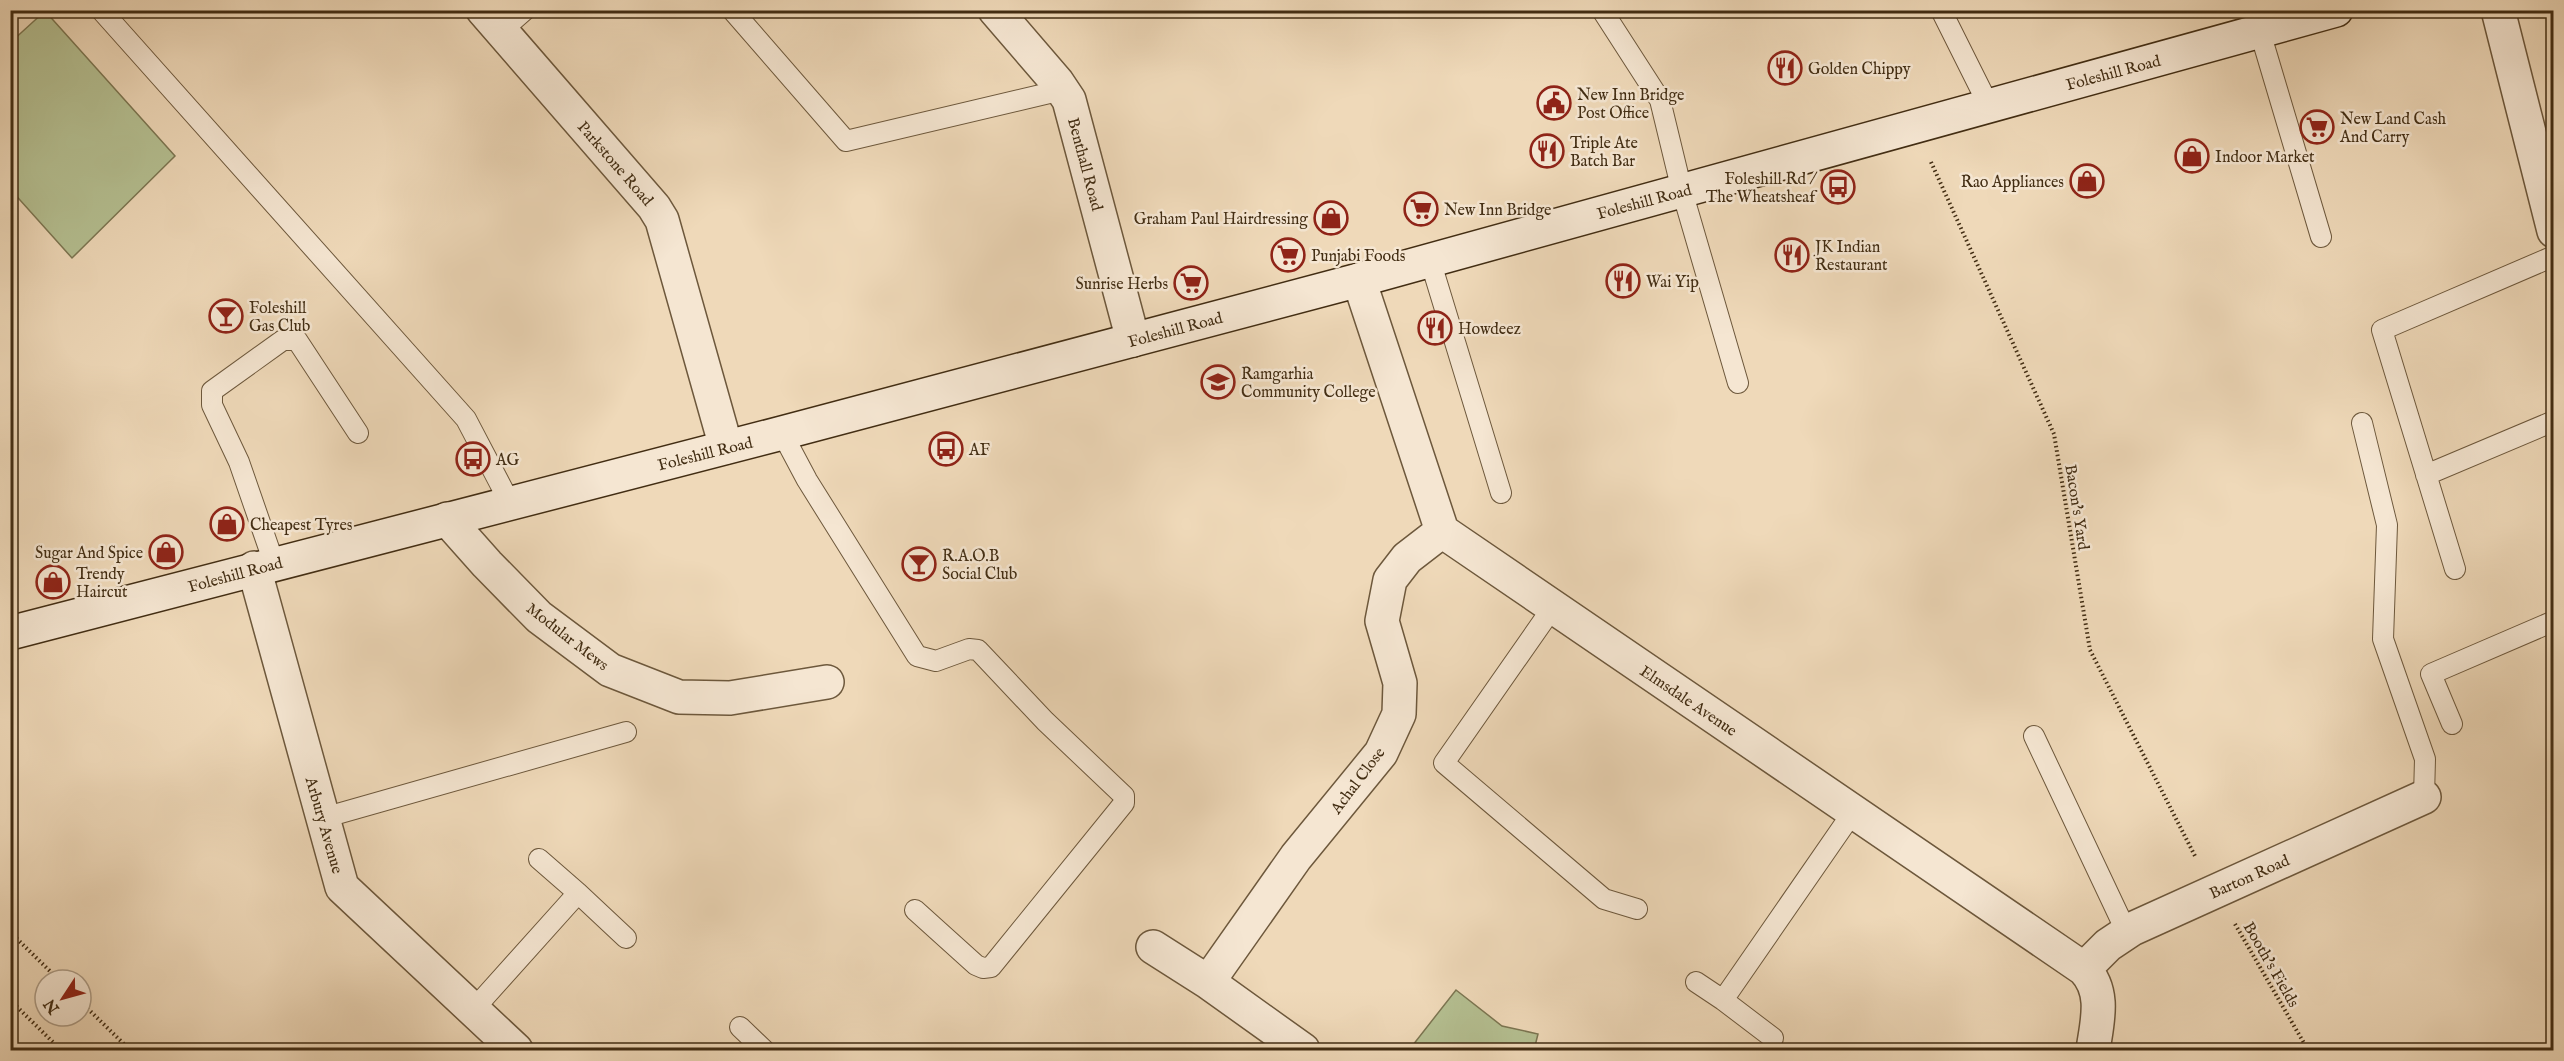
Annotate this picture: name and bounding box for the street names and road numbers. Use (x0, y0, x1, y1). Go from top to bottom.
street label: Foleshill Road (2064, 52, 2163, 96)
street label: Benthall Road (1062, 116, 1106, 214)
street label: Parkstone Road (572, 118, 657, 211)
street label: Foleshill Road (1595, 181, 1694, 225)
street label: Foleshill Road (1126, 309, 1225, 353)
street label: Foleshill Road (656, 433, 755, 476)
street label: Bacon's Yard (2059, 463, 2093, 552)
street label: Foleshill Road (186, 554, 285, 598)
street label: Modular Mews (521, 599, 612, 676)
street label: Elmsdale Avenue (1635, 662, 1740, 742)
street label: Achal Close (1326, 744, 1390, 819)
street label: Arbury Avenue (299, 774, 346, 876)
street label: Barton Road (2207, 851, 2293, 904)
street label: Booth's Fields (2238, 919, 2303, 1012)

